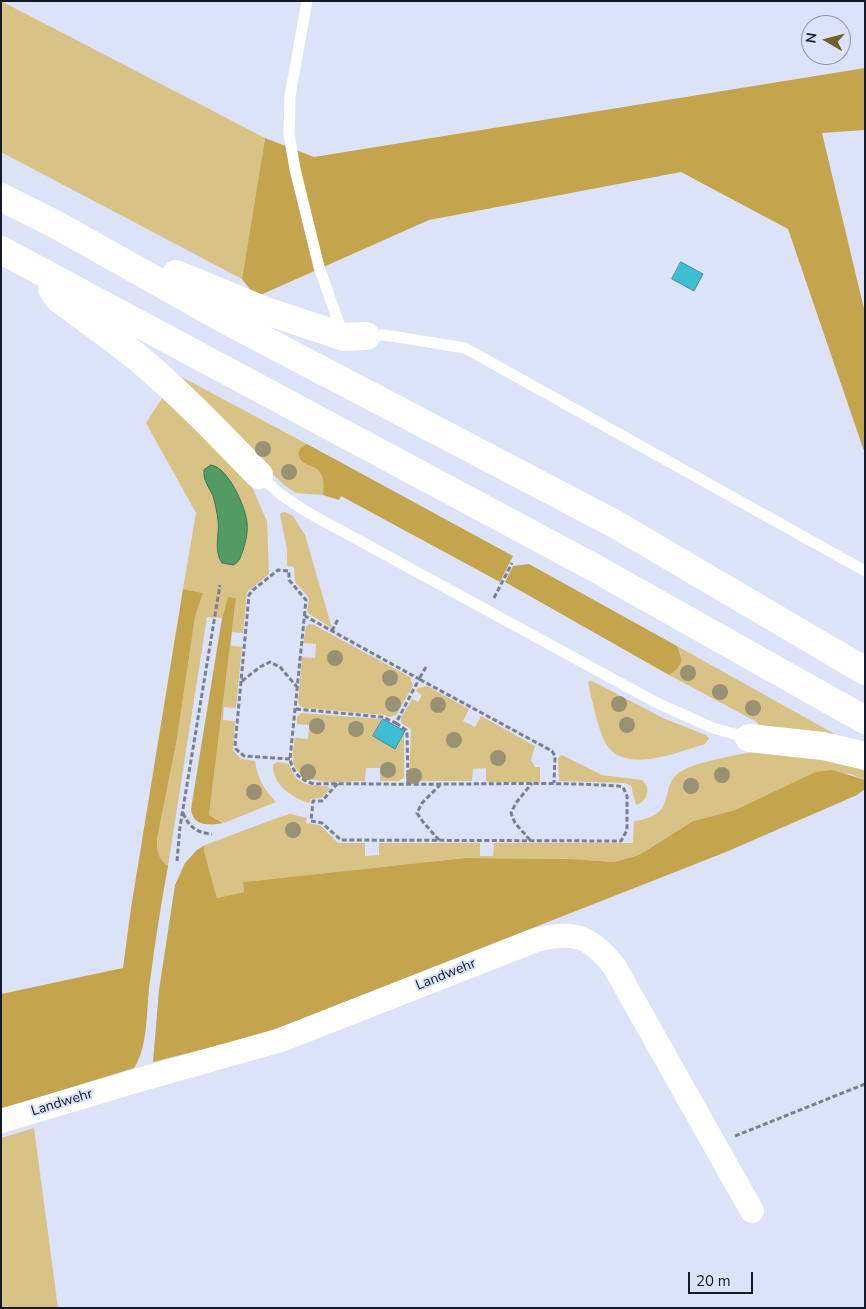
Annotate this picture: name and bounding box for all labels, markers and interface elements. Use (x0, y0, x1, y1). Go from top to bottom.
north arrow (801, 15, 851, 65)
text: N (802, 31, 822, 45)
street label: Landwehr (414, 955, 478, 995)
street label: Landwehr (29, 1086, 95, 1120)
scale bar (691, 1262, 756, 1294)
text: 20 m (696, 1271, 731, 1291)

